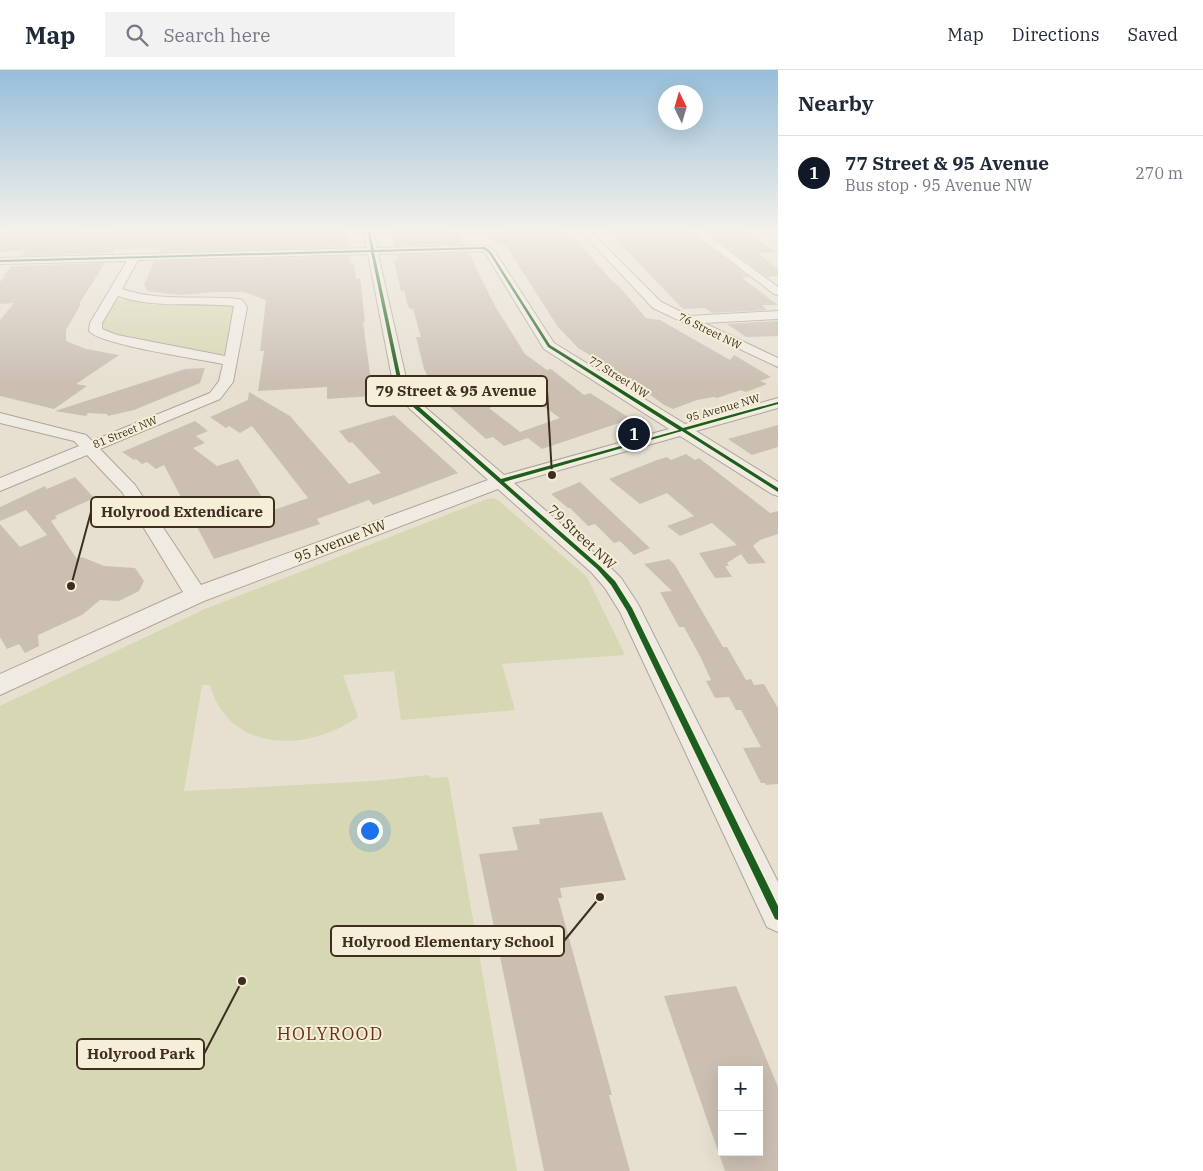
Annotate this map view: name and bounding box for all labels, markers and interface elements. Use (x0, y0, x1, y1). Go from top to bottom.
search box (105, 12, 455, 57)
text: Map (25, 19, 75, 51)
icon: search (123, 21, 151, 49)
text: Search here (163, 23, 270, 47)
text: Map (947, 23, 984, 46)
text: Directions (1012, 23, 1100, 46)
text: Saved (1128, 23, 1178, 46)
north arrow (658, 85, 703, 130)
text: Nearby (798, 89, 874, 117)
text: 77 Street & 95 Avenue (845, 151, 1049, 175)
text: 1 (809, 163, 819, 183)
text: 270 m (1135, 163, 1183, 183)
text: Bus stop · 95 Avenue NW (845, 175, 1033, 195)
street label: 76 Street NW (676, 310, 744, 352)
street label: 77 Street NW (586, 353, 652, 401)
callout: 79 Street & 95 Avenue (366, 376, 547, 406)
text: 79 Street & 95 Avenue (375, 381, 537, 400)
street label: 95 Avenue NW (684, 391, 762, 425)
street label: 81 Street NW (91, 413, 160, 451)
pin: 1 (618, 415, 650, 453)
callout: Holyrood Extendicare (91, 497, 274, 527)
street label: 79 Street NW (544, 501, 620, 574)
text: Holyrood Extendicare (101, 502, 263, 521)
street label: 95 Avenue NW (292, 515, 389, 567)
your location (357, 818, 383, 844)
callout: Holyrood Elementary School (331, 926, 564, 956)
text: Holyrood Elementary School (342, 932, 554, 951)
district label: HOLYROOD (277, 1022, 383, 1045)
callout: Holyrood Park (77, 1039, 204, 1069)
text: Holyrood Park (87, 1044, 196, 1063)
map controls (718, 1066, 763, 1156)
button: + (718, 1066, 763, 1111)
button: − (718, 1111, 763, 1156)

